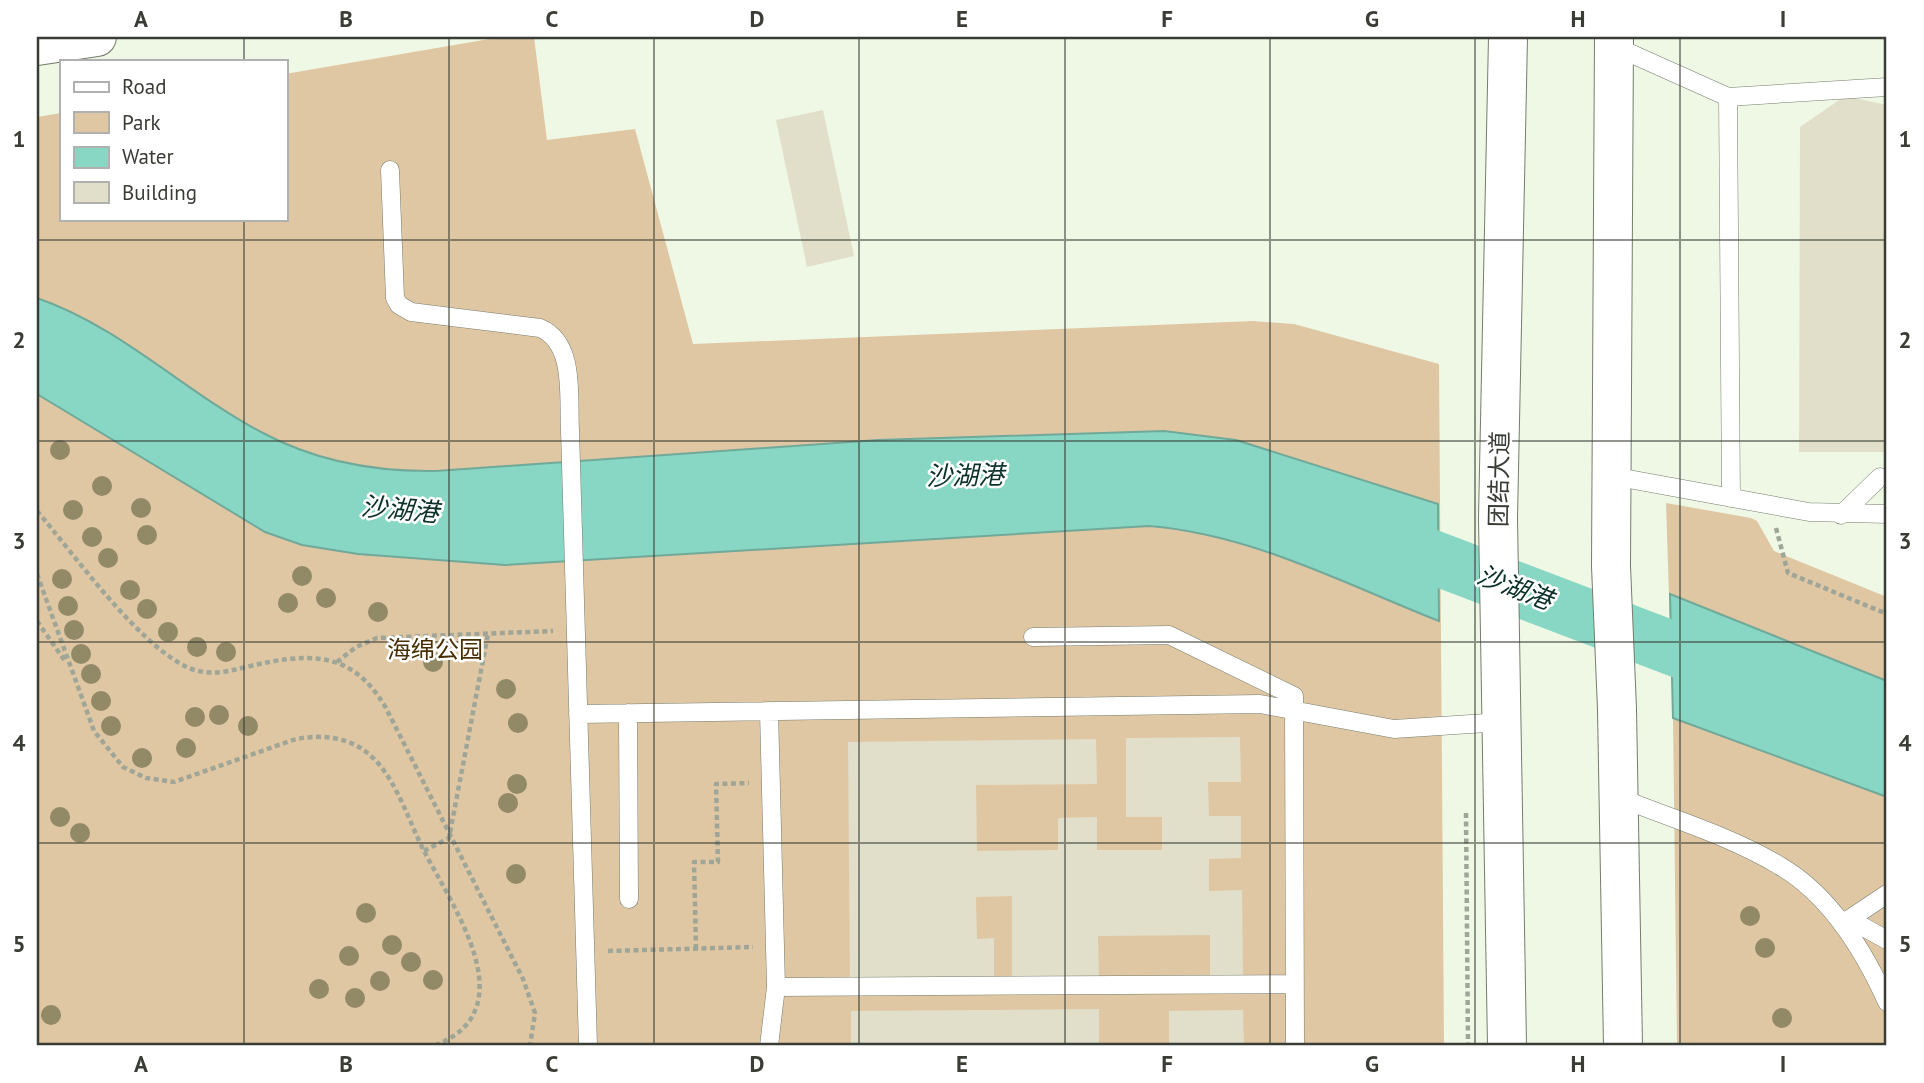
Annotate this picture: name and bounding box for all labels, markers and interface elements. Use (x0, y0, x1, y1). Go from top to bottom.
text: A (134, 4, 148, 33)
text: B (339, 4, 353, 33)
text: C (546, 4, 559, 33)
text: D (750, 4, 764, 33)
text: E (956, 4, 968, 33)
text: F (1161, 4, 1173, 33)
text: G (1365, 4, 1379, 33)
text: H (1571, 4, 1585, 33)
text: I (1780, 4, 1786, 33)
legend (60, 60, 287, 220)
text: Road (122, 73, 166, 100)
text: Park (122, 109, 161, 136)
text: 1 (12, 124, 26, 153)
text: 1 (1898, 124, 1912, 153)
text: Water (122, 143, 174, 170)
text: Building (122, 179, 197, 206)
text: 2 (12, 325, 26, 354)
text: 2 (1898, 325, 1912, 354)
street label: 团结大道 (1483, 431, 1515, 527)
water label: 沙湖港 (926, 458, 1008, 492)
water label: 沙湖港 (360, 489, 444, 529)
text: 3 (12, 526, 26, 555)
text: 3 (1898, 526, 1912, 555)
water label: 沙湖港 (1473, 558, 1561, 618)
park label: 海绵公园 (387, 634, 483, 665)
text: 4 (12, 728, 26, 757)
text: 4 (1898, 728, 1912, 757)
text: 5 (12, 929, 26, 958)
text: 5 (1898, 929, 1912, 958)
text: A (134, 1049, 148, 1078)
text: B (339, 1049, 353, 1078)
text: C (546, 1049, 559, 1078)
text: D (750, 1049, 764, 1078)
text: E (956, 1049, 968, 1078)
text: F (1161, 1049, 1173, 1078)
text: G (1365, 1049, 1379, 1078)
text: H (1571, 1049, 1585, 1078)
text: I (1780, 1049, 1786, 1078)

